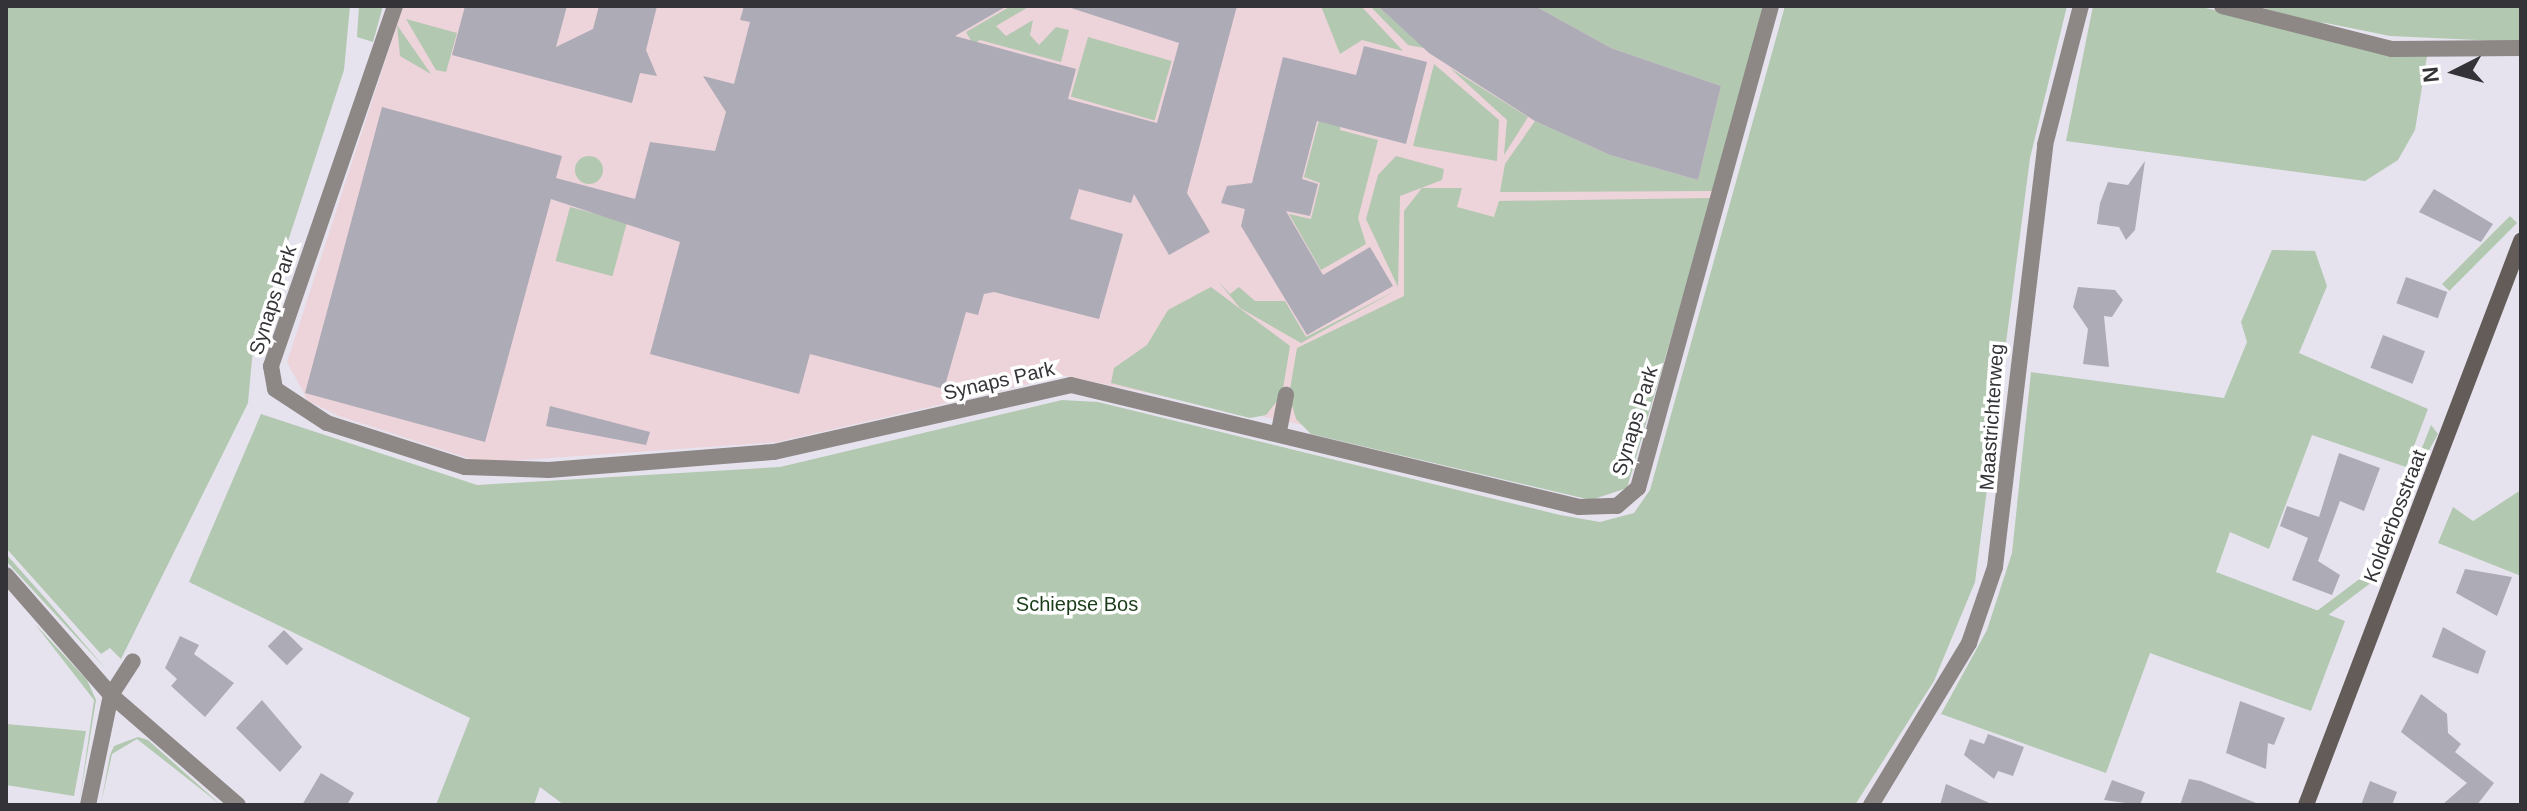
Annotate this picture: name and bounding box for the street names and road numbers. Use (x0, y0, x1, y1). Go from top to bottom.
street label: Synaps Park (244, 242, 302, 358)
street label: Maastrichterweg (1975, 343, 2009, 491)
street label: Synaps Park (941, 357, 1057, 405)
street label: Synaps Park (1607, 363, 1663, 479)
street label: Kolderbosstraat (2359, 446, 2431, 586)

